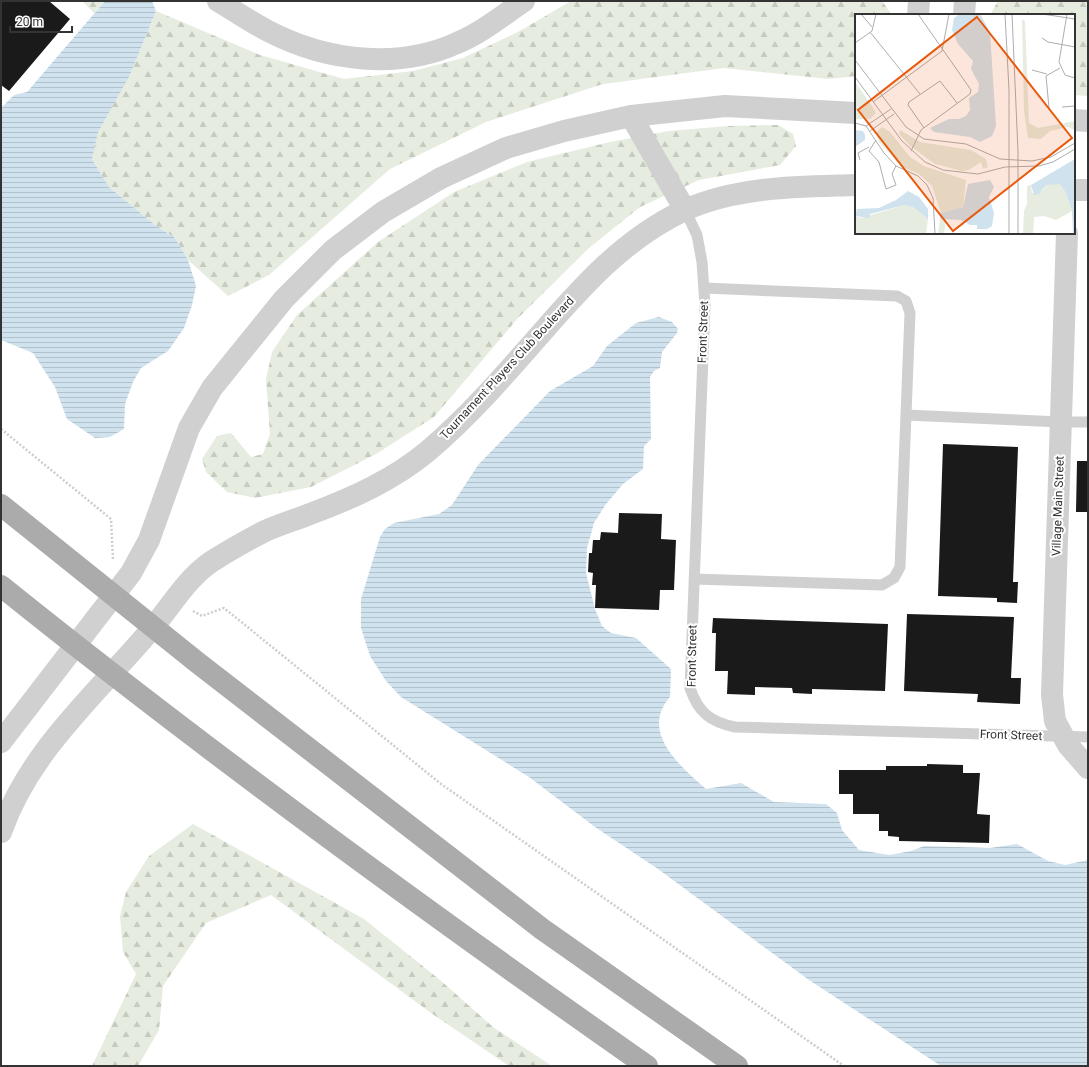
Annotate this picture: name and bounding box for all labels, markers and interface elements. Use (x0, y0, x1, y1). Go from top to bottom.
scale bar (10, 8, 72, 34)
inset map (855, 14, 1075, 234)
text: 20 m (16, 15, 43, 29)
street label: Tournament Players Club Boulevard (437, 294, 577, 442)
street label: Front Street (695, 300, 711, 363)
street label: Village Main Street (1049, 456, 1067, 556)
street label: Front Street (684, 625, 700, 687)
street label: Front Street (980, 727, 1043, 743)

